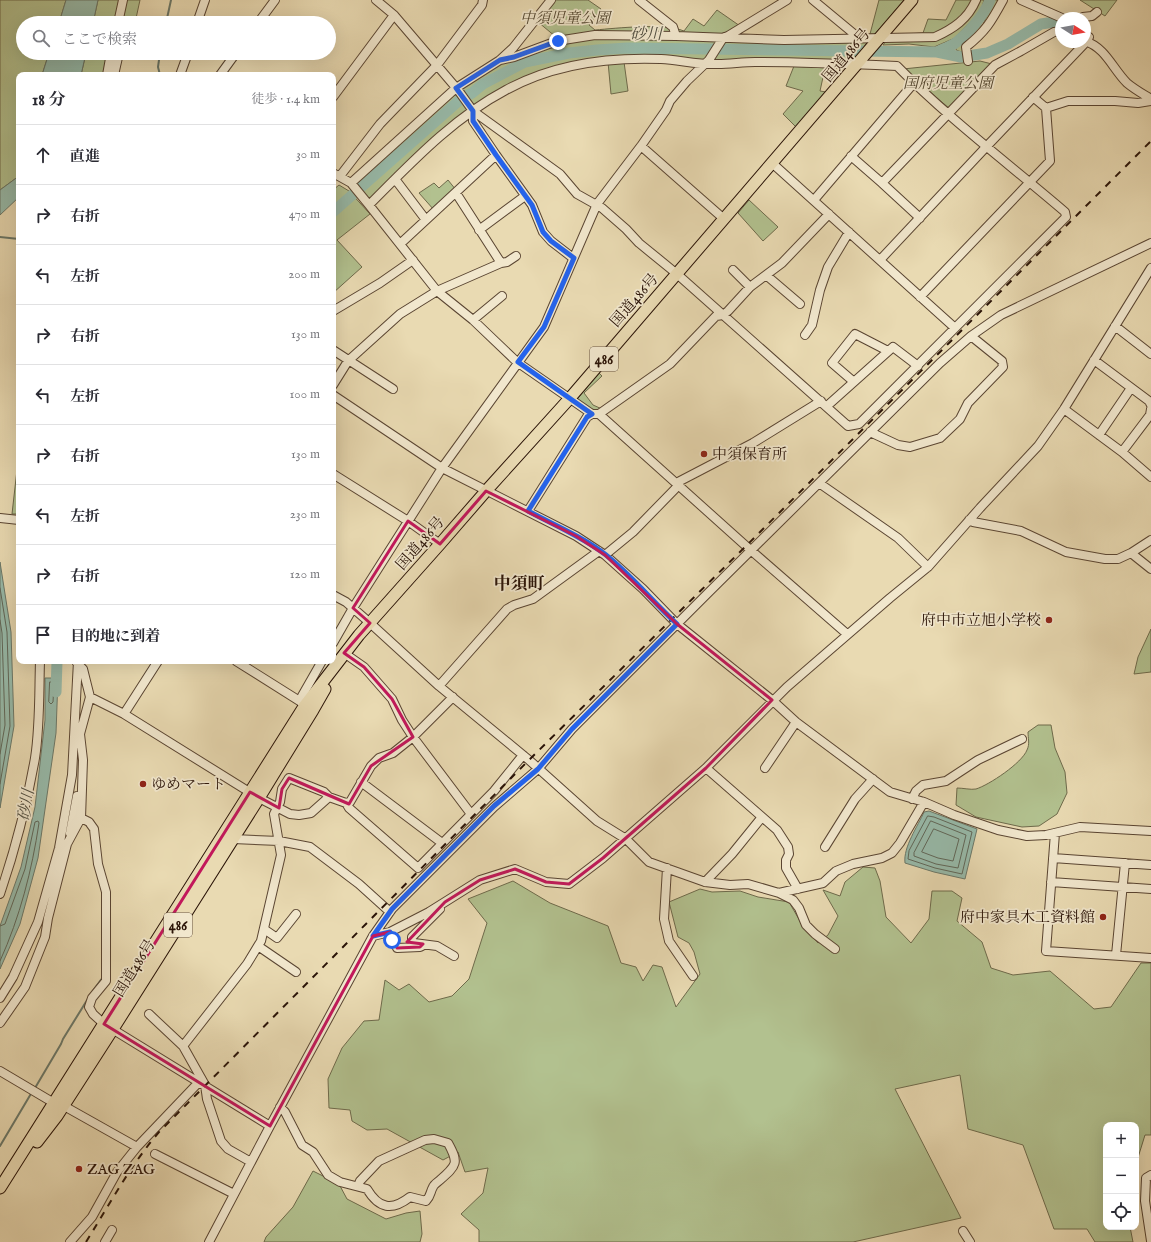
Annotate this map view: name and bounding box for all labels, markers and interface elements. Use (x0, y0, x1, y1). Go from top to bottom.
park label: 中須児童公園 (520, 9, 613, 28)
north arrow (1055, 12, 1091, 48)
search box (16, 16, 336, 60)
street label: 国道486号 (818, 24, 874, 86)
water label: 砂川 (630, 25, 664, 45)
icon: search (30, 27, 52, 49)
text: ここで検索 (62, 30, 137, 49)
route end (549, 32, 567, 50)
park label: 国府児童公園 (903, 74, 996, 93)
text: 18 分 (32, 90, 66, 111)
text: 徒歩 · 1.4 km (252, 91, 320, 108)
icon: ahead (32, 144, 54, 166)
text: 30 m (296, 146, 320, 163)
text: 直進 (70, 147, 100, 166)
icon: right (32, 204, 54, 226)
text: 470 m (289, 206, 320, 223)
text: 右折 (70, 207, 100, 226)
icon: left (32, 264, 54, 286)
text: 200 m (288, 266, 320, 283)
text: 左折 (70, 267, 100, 286)
street label: 国道486号 (606, 270, 663, 331)
icon: right (32, 324, 54, 346)
text: 130 m (291, 326, 320, 343)
text: 右折 (70, 327, 100, 346)
road number: 486 (590, 347, 618, 371)
icon: left (32, 384, 54, 406)
text: 100 m (290, 386, 320, 403)
text: 左折 (70, 387, 100, 406)
icon: right (32, 444, 54, 466)
place label: 中須保育所 (712, 445, 787, 464)
text: 130 m (291, 446, 320, 463)
text: 右折 (70, 447, 100, 466)
marker: 中須保育所 (699, 449, 709, 459)
icon: left (32, 504, 54, 526)
text: 230 m (290, 506, 320, 523)
text: 左折 (70, 507, 100, 526)
street label: 国道486号 (392, 513, 449, 574)
icon: right (32, 564, 54, 586)
text: 120 m (290, 566, 320, 583)
text: 右折 (70, 567, 100, 586)
district label: 中須町 (494, 574, 545, 595)
place label: 府中市立旭小学校 (921, 611, 1041, 630)
marker: 府中市立旭小学校 (1044, 615, 1054, 625)
icon: arrive (32, 624, 54, 646)
text: 目的地に到着 (70, 627, 160, 646)
place label: ゆめマート (151, 775, 226, 794)
marker: ゆめマート (138, 779, 148, 789)
water label: 砂川 (15, 786, 40, 823)
place label: 府中家具木工資料館 (960, 908, 1095, 927)
marker: 府中家具木工資料館 (1098, 912, 1108, 922)
road number: 486 (164, 913, 192, 937)
route start (383, 931, 401, 949)
street label: 国道486号 (109, 936, 160, 1001)
map controls (1103, 1122, 1139, 1230)
button: + (1103, 1122, 1139, 1158)
button: − (1103, 1158, 1139, 1194)
place label: ZAG ZAG (87, 1160, 155, 1179)
marker: ZAG ZAG (74, 1164, 84, 1174)
button: locate (1103, 1194, 1139, 1230)

